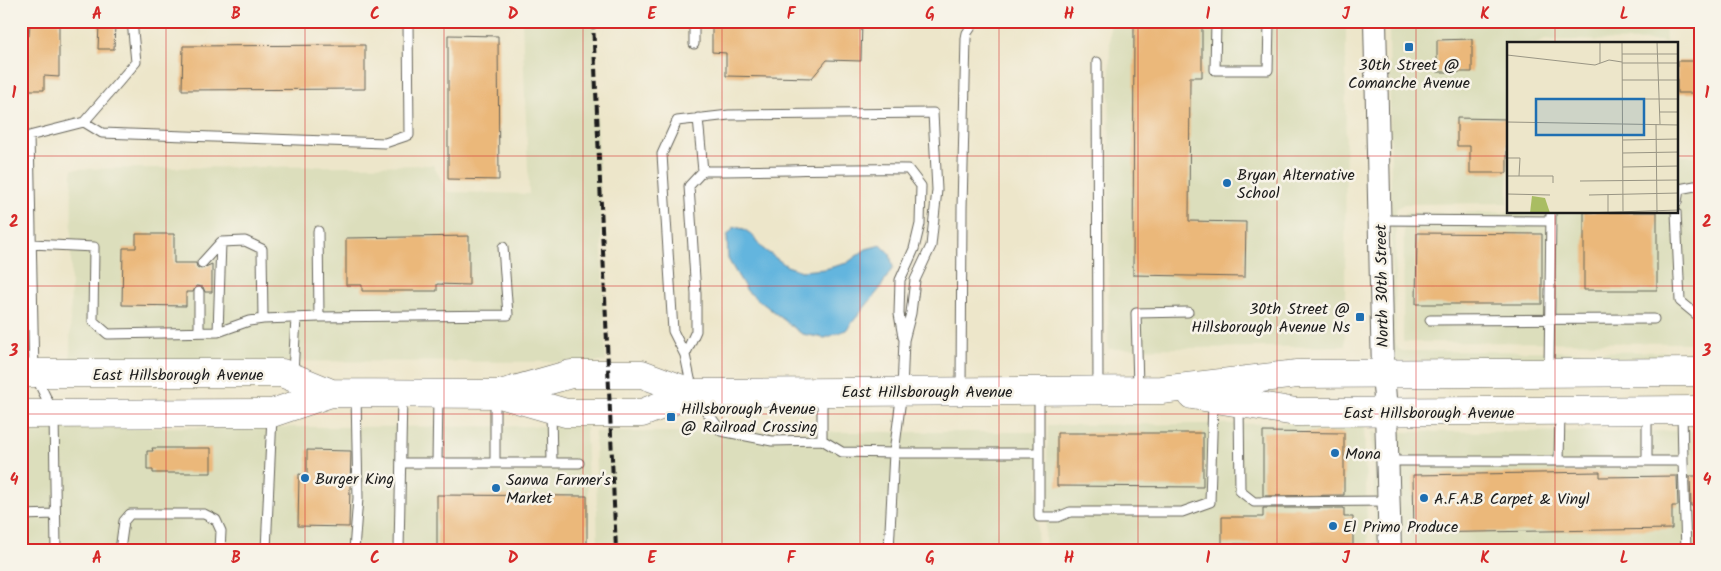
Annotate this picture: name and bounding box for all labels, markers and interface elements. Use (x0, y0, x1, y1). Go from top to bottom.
text: A (92, 2, 102, 27)
text: B (231, 2, 241, 27)
text: C (370, 2, 380, 27)
text: D (508, 2, 519, 27)
text: E (648, 2, 658, 27)
text: F (787, 2, 797, 27)
text: G (925, 2, 935, 27)
text: H (1064, 2, 1074, 27)
text: I (1206, 2, 1211, 27)
text: J (1342, 2, 1351, 27)
text: K (1480, 2, 1490, 27)
text: L (1620, 2, 1628, 27)
marker: 30th Street @ Comanche Avenue (1403, 41, 1415, 53)
inset map (1507, 42, 1678, 214)
place label: 30th Street @ Comanche Avenue (1348, 53, 1470, 96)
text: 1 (12, 81, 17, 106)
text: 1 (1705, 81, 1710, 106)
place label: Bryan Alternative School (1237, 163, 1355, 206)
marker: Bryan Alternative School (1221, 177, 1233, 189)
text: 2 (9, 210, 19, 235)
text: 2 (1702, 210, 1712, 235)
street label: North 30th Street (1369, 223, 1396, 348)
place label: 30th Street @ Hillsborough Avenue Ns (1191, 297, 1350, 340)
marker: 30th Street @ Hillsborough Avenue Ns (1354, 311, 1366, 323)
text: 3 (9, 339, 19, 364)
text: 3 (1702, 339, 1712, 364)
street label: East Hillsborough Avenue (92, 363, 264, 388)
street label: East Hillsborough Avenue (841, 380, 1013, 405)
place label: Hillsborough Avenue @ Railroad Crossing (681, 397, 818, 440)
street label: East Hillsborough Avenue (1343, 401, 1515, 426)
marker: Hillsborough Avenue @ Railroad Crossing (665, 411, 677, 423)
place label: Mona (1345, 442, 1381, 467)
marker: Mona (1329, 447, 1341, 459)
place label: Burger King (315, 467, 394, 492)
text: 4 (10, 468, 19, 493)
place label: Sanwa Farmer's Market (506, 468, 611, 511)
text: 4 (1703, 468, 1712, 493)
marker: Burger King (299, 472, 311, 484)
marker: Sanwa Farmer's Market (490, 482, 502, 494)
place label: A.F.A.B Carpet & Vinyl (1434, 487, 1590, 512)
marker: A.F.A.B Carpet & Vinyl (1418, 492, 1430, 504)
place label: El Primo Produce (1343, 515, 1458, 540)
marker: El Primo Produce (1327, 520, 1339, 532)
text: A (92, 546, 102, 571)
text: B (231, 546, 241, 571)
text: C (370, 546, 380, 571)
text: D (508, 546, 519, 571)
text: E (648, 546, 658, 571)
text: F (787, 546, 797, 571)
text: G (925, 546, 935, 571)
text: H (1064, 546, 1074, 571)
text: I (1206, 546, 1211, 571)
text: J (1342, 546, 1351, 571)
text: K (1480, 546, 1490, 571)
text: L (1620, 546, 1628, 571)

